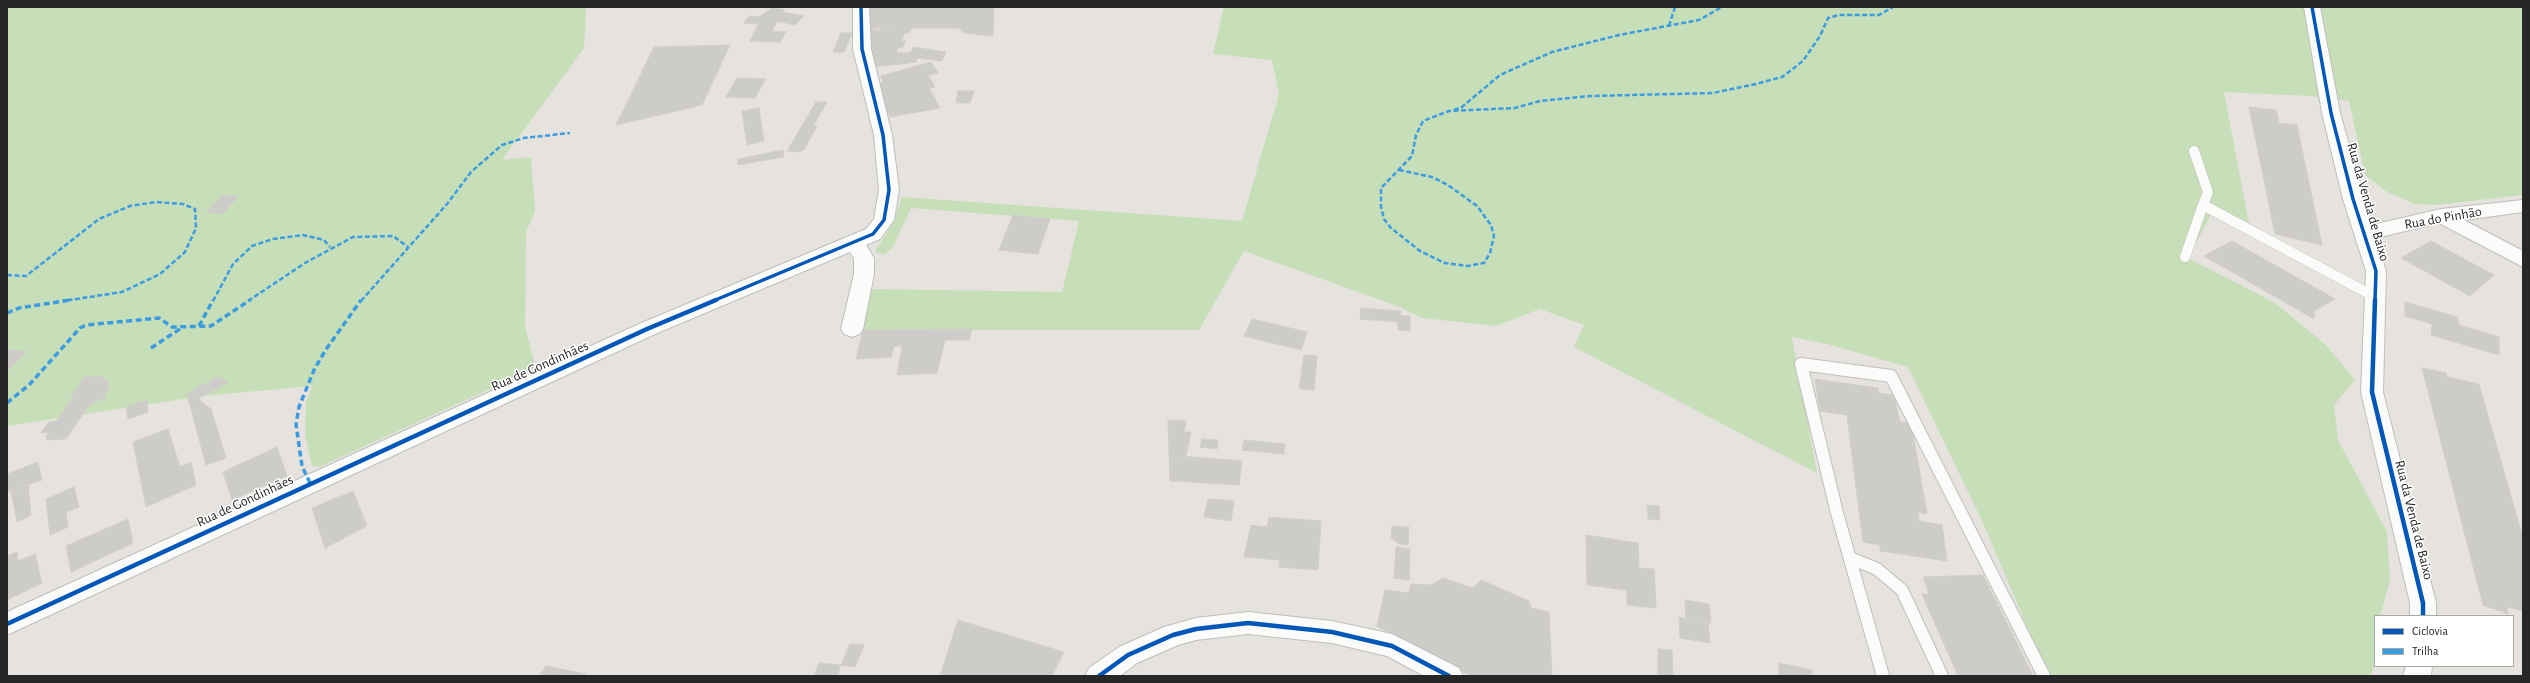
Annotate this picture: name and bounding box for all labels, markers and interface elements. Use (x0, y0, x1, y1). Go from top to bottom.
street label: Rua da Venda de Baixo (2343, 141, 2393, 263)
street label: Rua do Pinhão (2403, 203, 2483, 233)
street label: Rua de Gondinhães (489, 337, 591, 395)
street label: Rua da Venda de Baixo (2391, 459, 2437, 581)
street label: Rua de Gondinhães (194, 471, 296, 531)
legend (2374, 615, 2514, 667)
text: Ciclovia (2412, 625, 2448, 637)
text: Trilha (2412, 645, 2439, 657)

